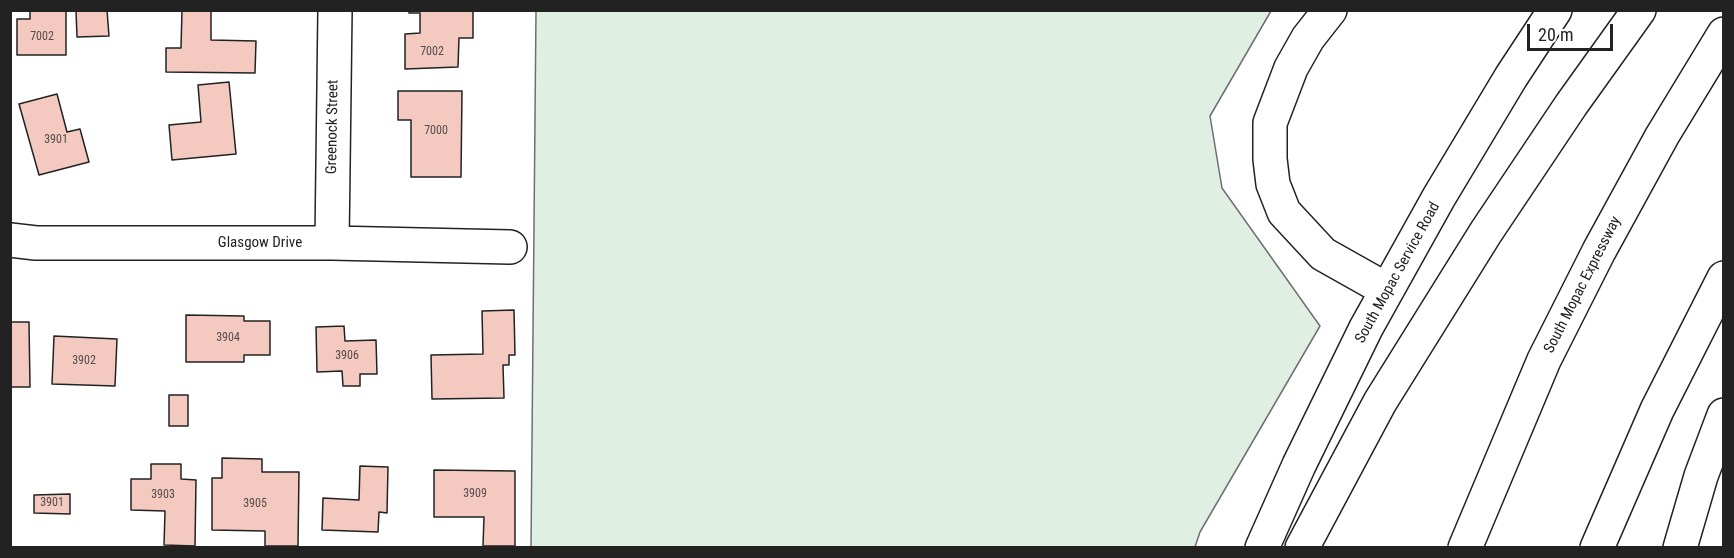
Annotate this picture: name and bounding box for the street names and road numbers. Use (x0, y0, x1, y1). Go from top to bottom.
street label: Greenock Street (323, 80, 343, 174)
street label: South Mopac Service Road (1352, 199, 1444, 347)
street label: South Mopac Expressway (1541, 214, 1625, 356)
street label: Glasgow Drive (218, 234, 302, 252)

